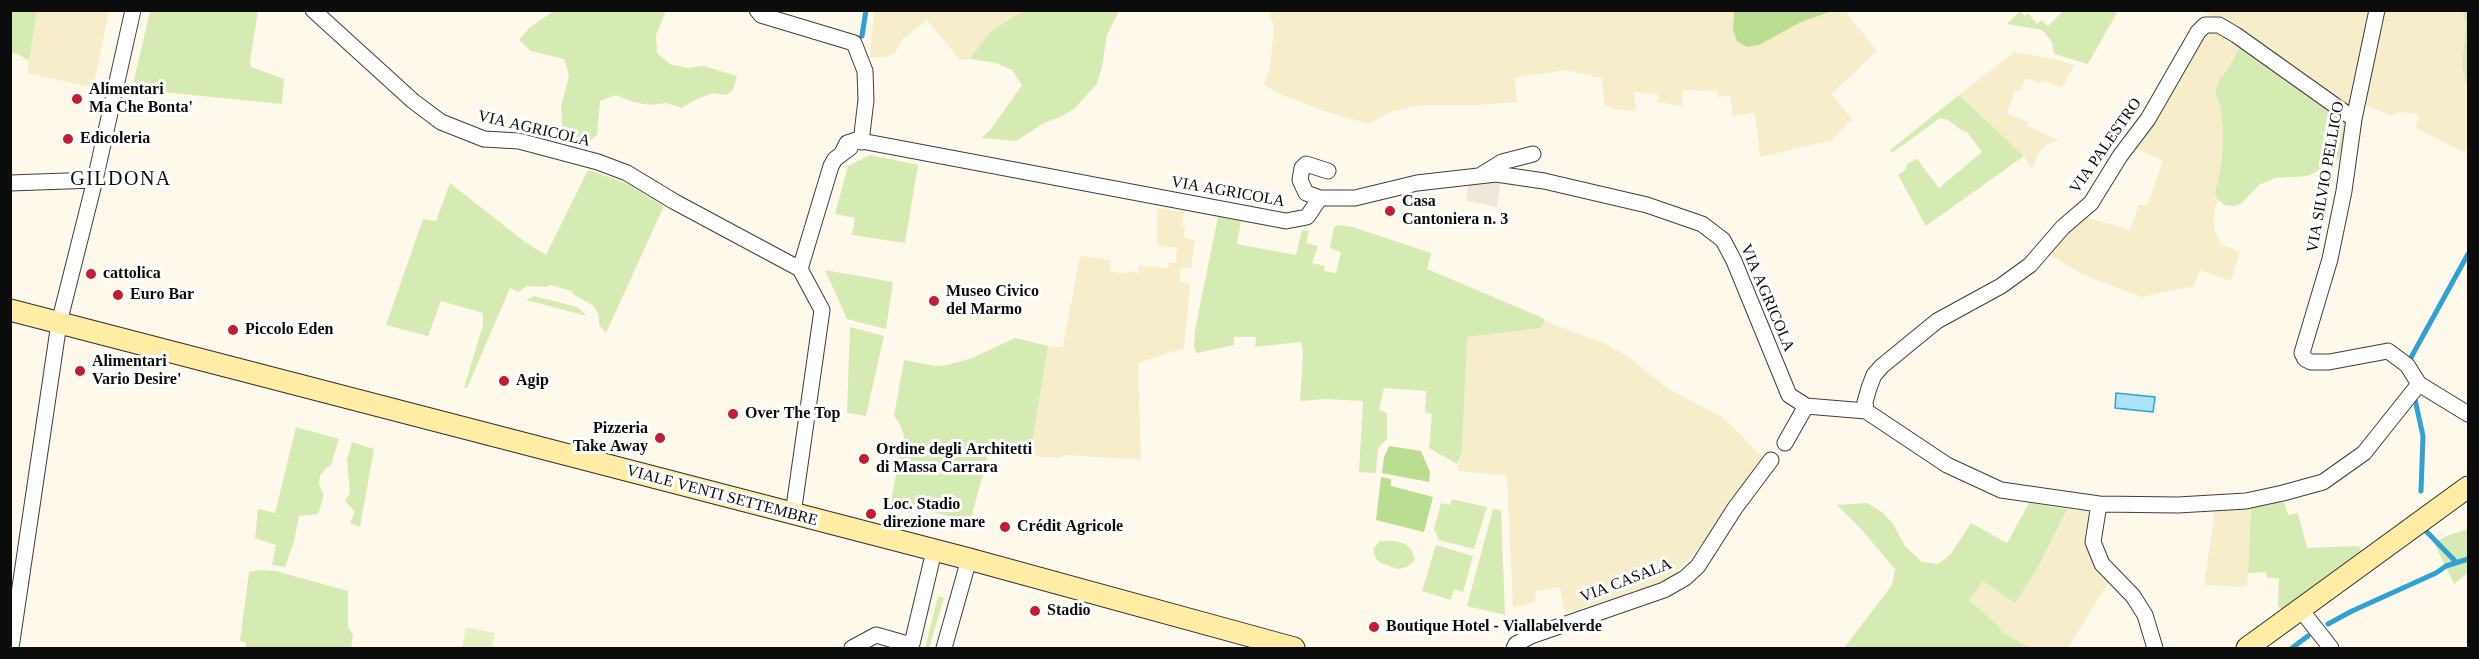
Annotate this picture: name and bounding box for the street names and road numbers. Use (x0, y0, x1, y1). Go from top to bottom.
street label: VIA PALESTRO (2066, 95, 2146, 197)
street label: VIA SILVIO PELLICO (2303, 100, 2349, 254)
street label: VIA AGRICOLA (476, 107, 592, 151)
street label: VIA AGRICOLA (1170, 173, 1286, 211)
street label: VIA AGRICOLA (1736, 241, 1798, 355)
street label: VIALE VENTI SETTEMBRE (624, 461, 820, 531)
street label: VIA CASALA (1578, 555, 1674, 607)

